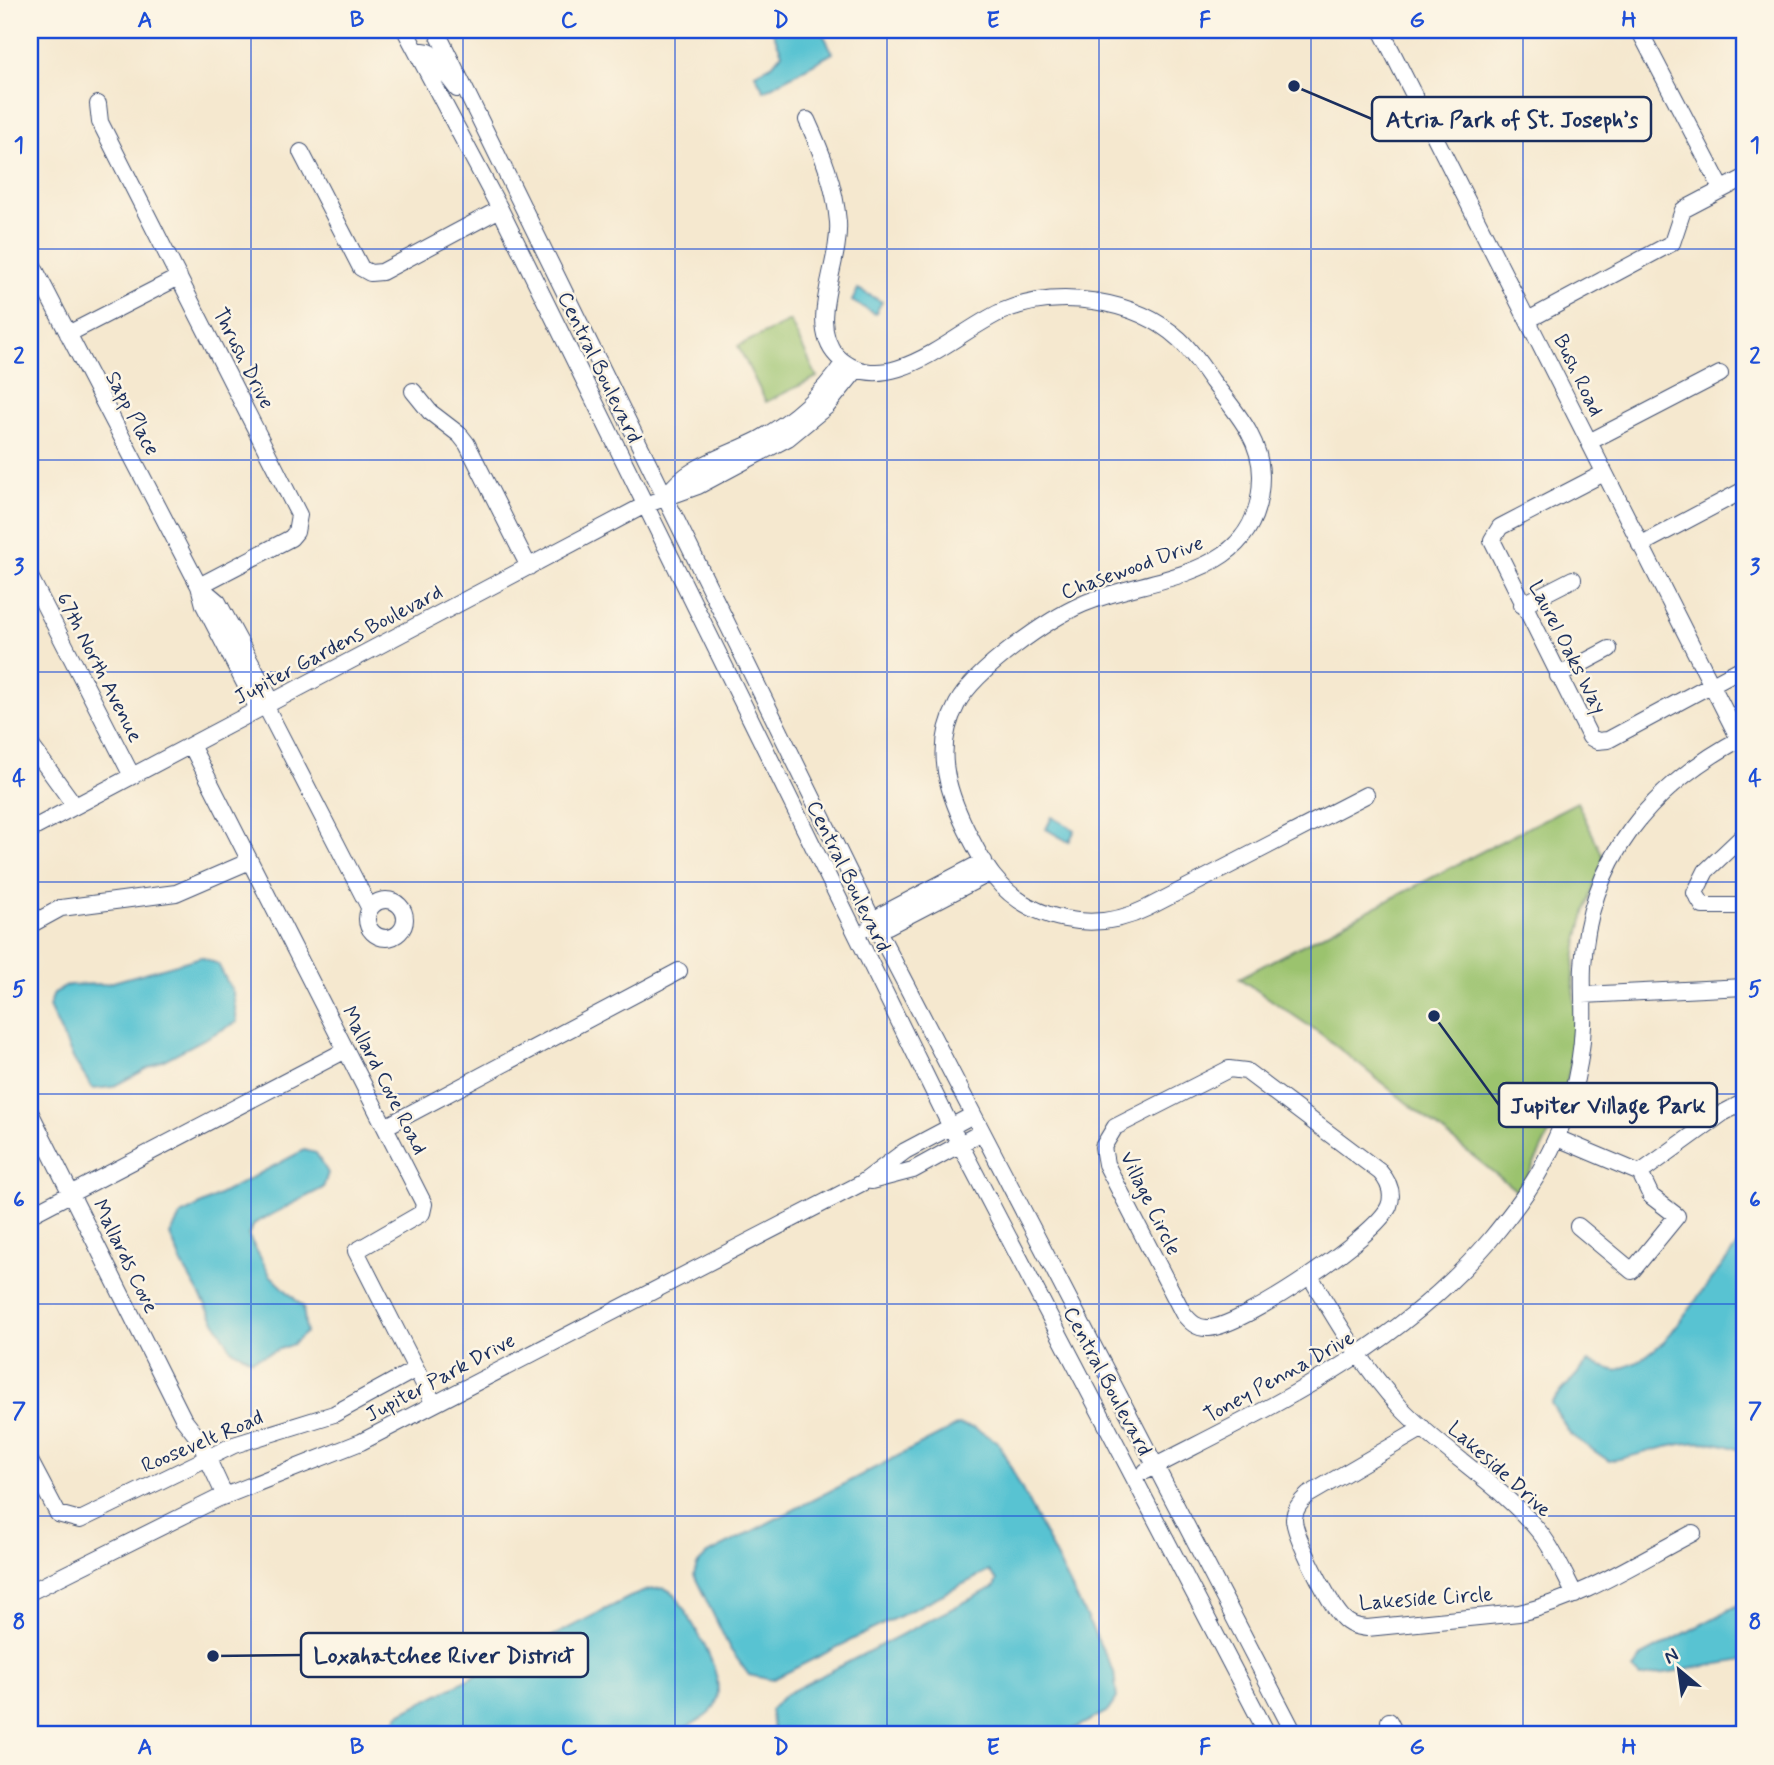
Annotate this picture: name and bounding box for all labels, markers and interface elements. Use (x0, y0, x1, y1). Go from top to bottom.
text: A (137, 6, 153, 36)
text: B (350, 6, 365, 36)
text: C (561, 6, 578, 36)
text: D (773, 6, 789, 36)
text: E (986, 6, 1000, 36)
text: F (1199, 6, 1211, 36)
text: G (1409, 6, 1425, 36)
text: H (1621, 6, 1637, 36)
callout: Atria Park of St. Joseph’s (1372, 97, 1651, 141)
text: Atria Park of St. Joseph’s (1386, 106, 1639, 136)
text: 1 (14, 131, 24, 161)
text: 1 (1750, 131, 1760, 161)
street label: Central Boulevard (550, 287, 648, 448)
street label: Thrush Drive (206, 303, 281, 414)
street label: Bush Road (1546, 330, 1610, 421)
text: 2 (13, 342, 25, 372)
text: 2 (1749, 342, 1761, 372)
street label: Sapp Place (98, 366, 166, 461)
street label: Chasewood Drive (1057, 529, 1207, 607)
text: 3 (14, 553, 25, 583)
text: 3 (1750, 553, 1761, 583)
street label: Laurel Oaks Way (1521, 576, 1613, 719)
street label: Jupiter Gardens Boulevard (229, 578, 447, 712)
street label: 67th North Avenue (49, 588, 149, 747)
text: 4 (12, 764, 26, 794)
text: 4 (1748, 764, 1762, 794)
street label: Central Boulevard (799, 796, 897, 957)
text: 5 (12, 975, 26, 1005)
text: 5 (1748, 975, 1762, 1005)
street label: Mallard Cove Road (335, 1001, 434, 1160)
callout: Jupiter Village Park (1499, 1083, 1717, 1127)
text: Jupiter Village Park (1510, 1092, 1706, 1125)
street label: Village Circle (1113, 1147, 1187, 1260)
text: 6 (13, 1186, 25, 1216)
text: 6 (1749, 1186, 1761, 1216)
street label: Mallards Cove (85, 1195, 165, 1318)
street label: Central Boulevard (1056, 1302, 1158, 1461)
street label: Toney Penna Drive (1199, 1324, 1360, 1430)
street label: Jupiter Park Drive (361, 1327, 520, 1429)
text: 7 (12, 1397, 26, 1427)
text: 7 (1748, 1397, 1762, 1427)
street label: Roosevelt Road (137, 1404, 268, 1480)
street label: Lakeside Drive (1441, 1415, 1558, 1524)
street label: Lakeside Circle (1358, 1580, 1494, 1618)
text: 8 (13, 1608, 25, 1638)
text: 8 (1749, 1608, 1761, 1638)
callout: Loxahatchee River District (301, 1633, 588, 1677)
north arrow (1644, 1636, 1714, 1706)
text: Loxahatchee River District (314, 1642, 575, 1672)
text: N (1660, 1642, 1683, 1670)
text: A (137, 1733, 153, 1763)
text: B (350, 1733, 365, 1763)
text: C (561, 1733, 578, 1763)
text: D (773, 1733, 789, 1763)
text: E (986, 1733, 1000, 1763)
text: F (1199, 1733, 1211, 1763)
text: G (1409, 1733, 1425, 1763)
text: H (1621, 1733, 1637, 1763)

